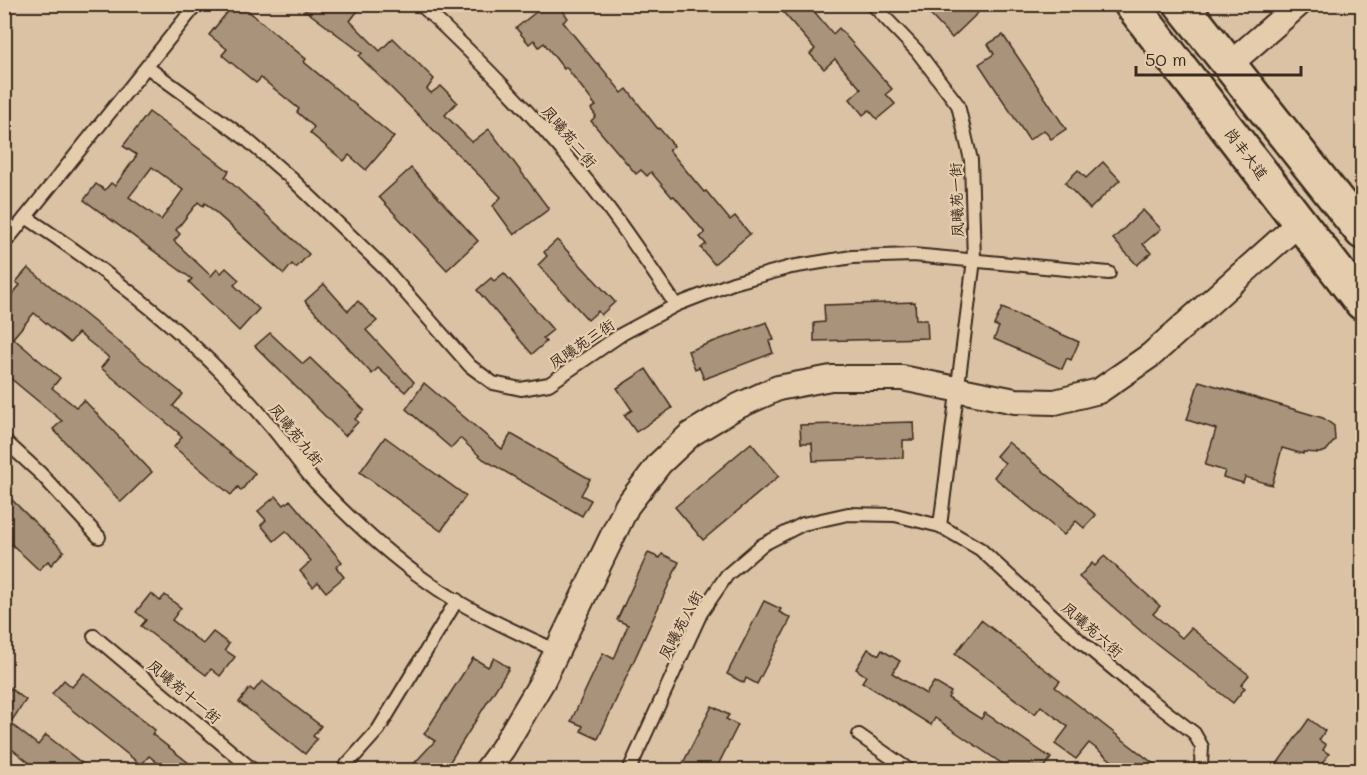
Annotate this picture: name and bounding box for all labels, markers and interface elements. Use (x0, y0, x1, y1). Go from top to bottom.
scale bar (1136, 39, 1301, 77)
text: 50 m (1145, 47, 1187, 71)
street label: 凤曦苑二街 (538, 101, 602, 172)
street label: 岗丰大道 (1221, 123, 1273, 183)
street label: 凤曦苑一街 (945, 162, 967, 238)
street label: 凤曦苑三街 (545, 314, 618, 372)
street label: 凤曦苑九街 (265, 399, 328, 470)
street label: 凤曦苑八街 (654, 587, 707, 662)
street label: 凤曦苑六街 (1058, 597, 1128, 661)
street label: 凤曦苑十一街 (144, 655, 226, 728)

